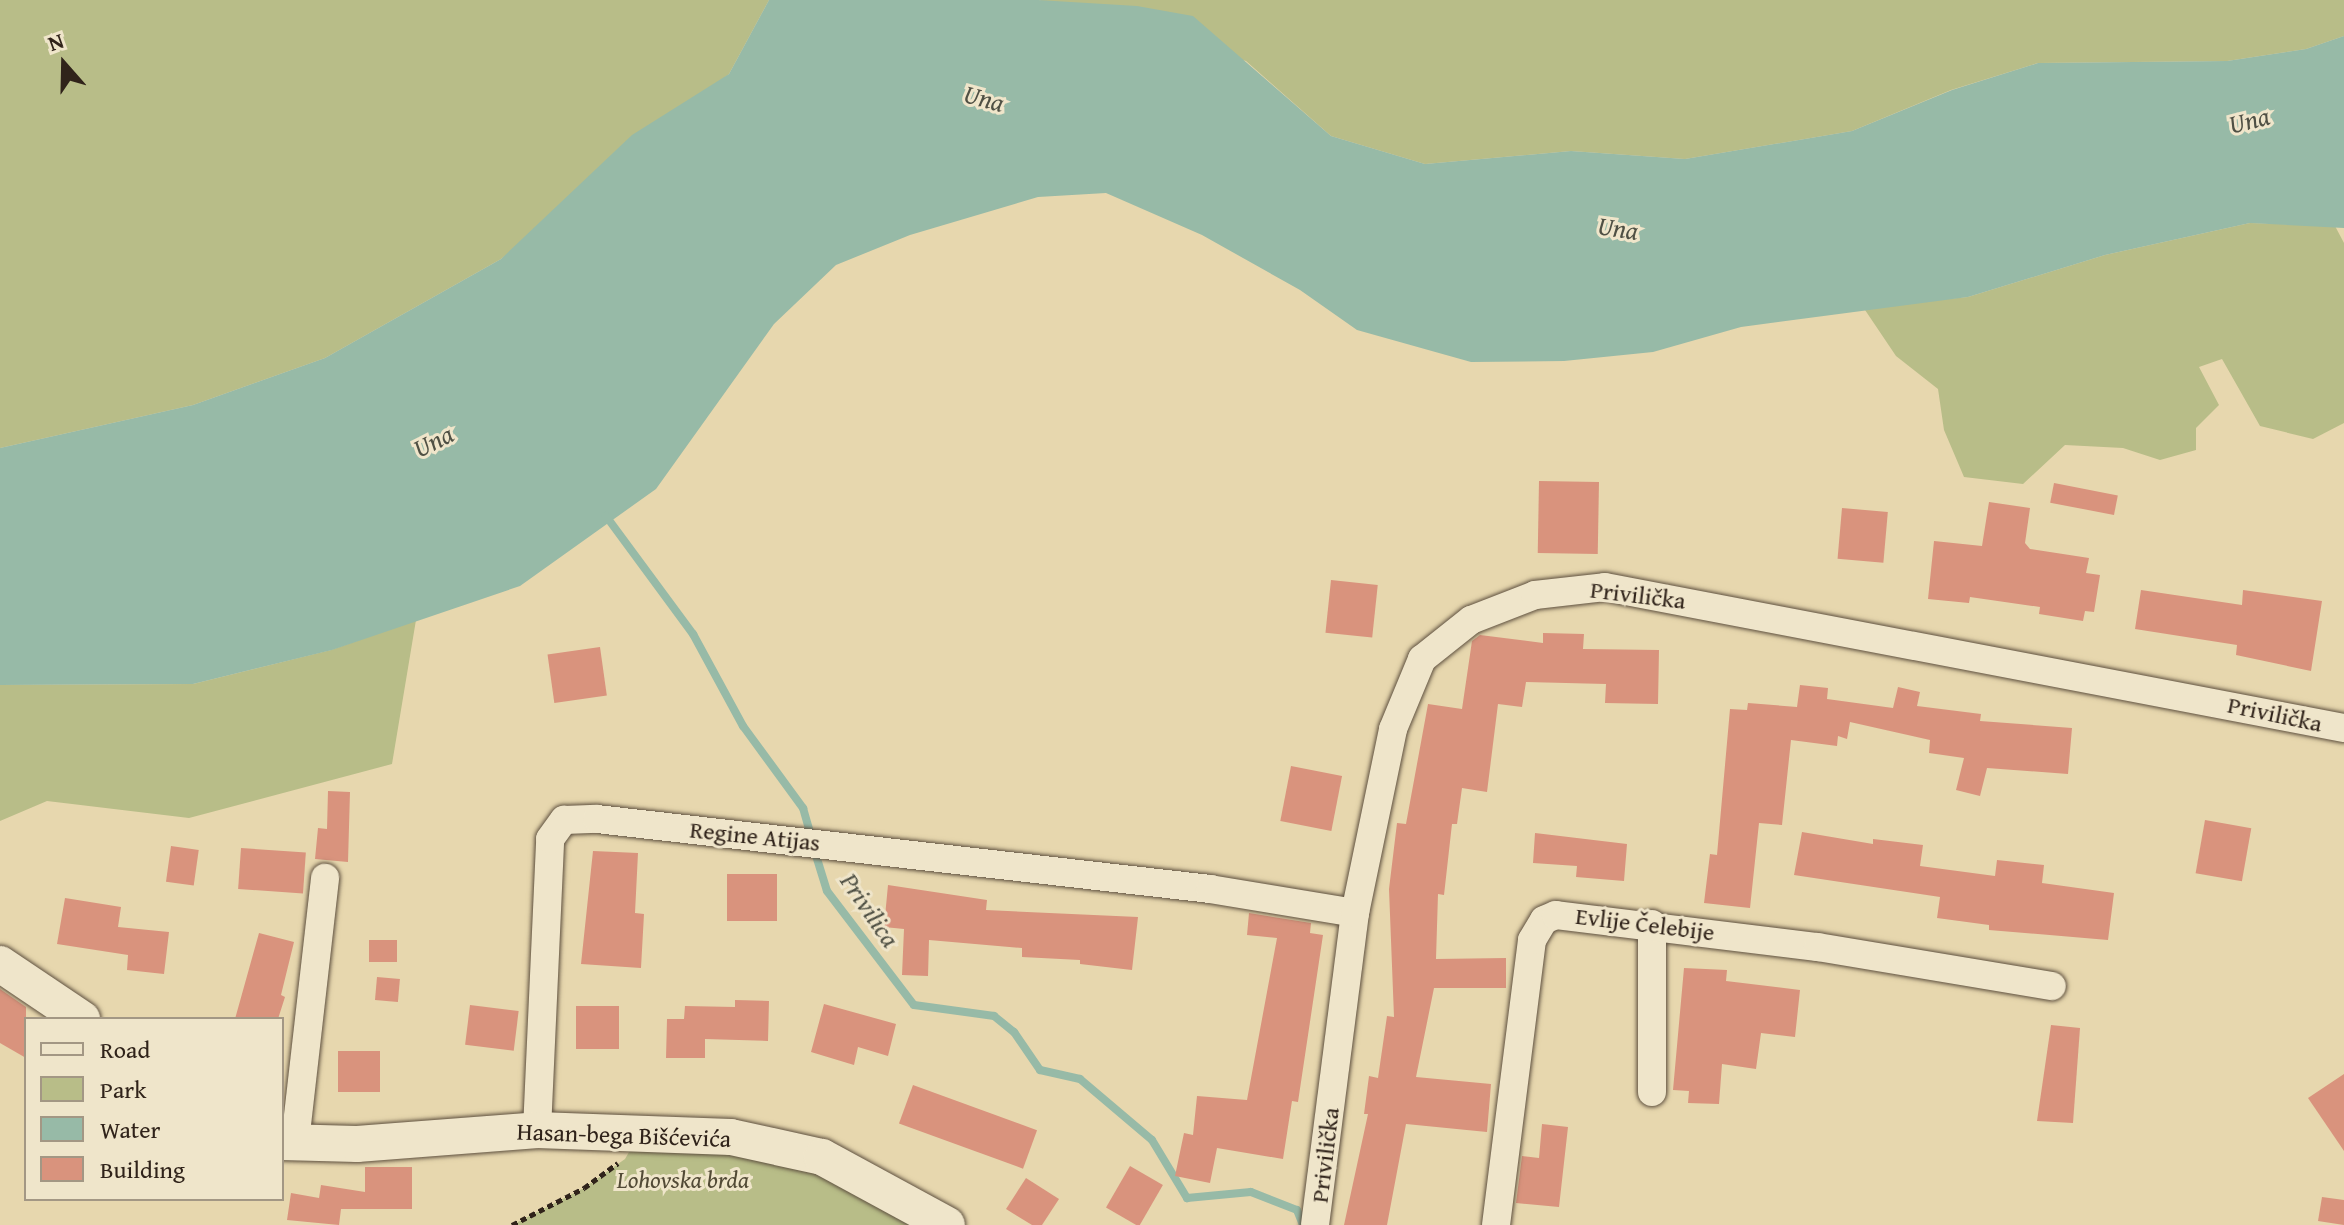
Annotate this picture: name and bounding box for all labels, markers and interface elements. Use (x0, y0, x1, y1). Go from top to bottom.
north arrow (24, 24, 104, 104)
text: N (43, 24, 68, 59)
water label: Una (960, 78, 1008, 118)
water label: Una (2225, 100, 2273, 140)
water label: Una (1596, 210, 1640, 246)
water label: Una (408, 418, 458, 464)
street label: Privilička (1589, 575, 1687, 615)
street label: Privilička (2225, 690, 2325, 738)
street label: Regine Atijas (688, 815, 822, 857)
water label: Privilica (834, 867, 906, 953)
street label: Evlije Čelebije (1574, 901, 1716, 947)
legend (24, 1017, 284, 1201)
text: Road (100, 1032, 150, 1067)
text: Park (100, 1072, 146, 1107)
street label: Privilička (1305, 1106, 1345, 1204)
text: Water (100, 1112, 160, 1147)
street label: Hasan-bega Bišćevića (516, 1117, 732, 1153)
text: Building (100, 1152, 185, 1187)
park label: Lohovska brda (617, 1166, 749, 1194)

